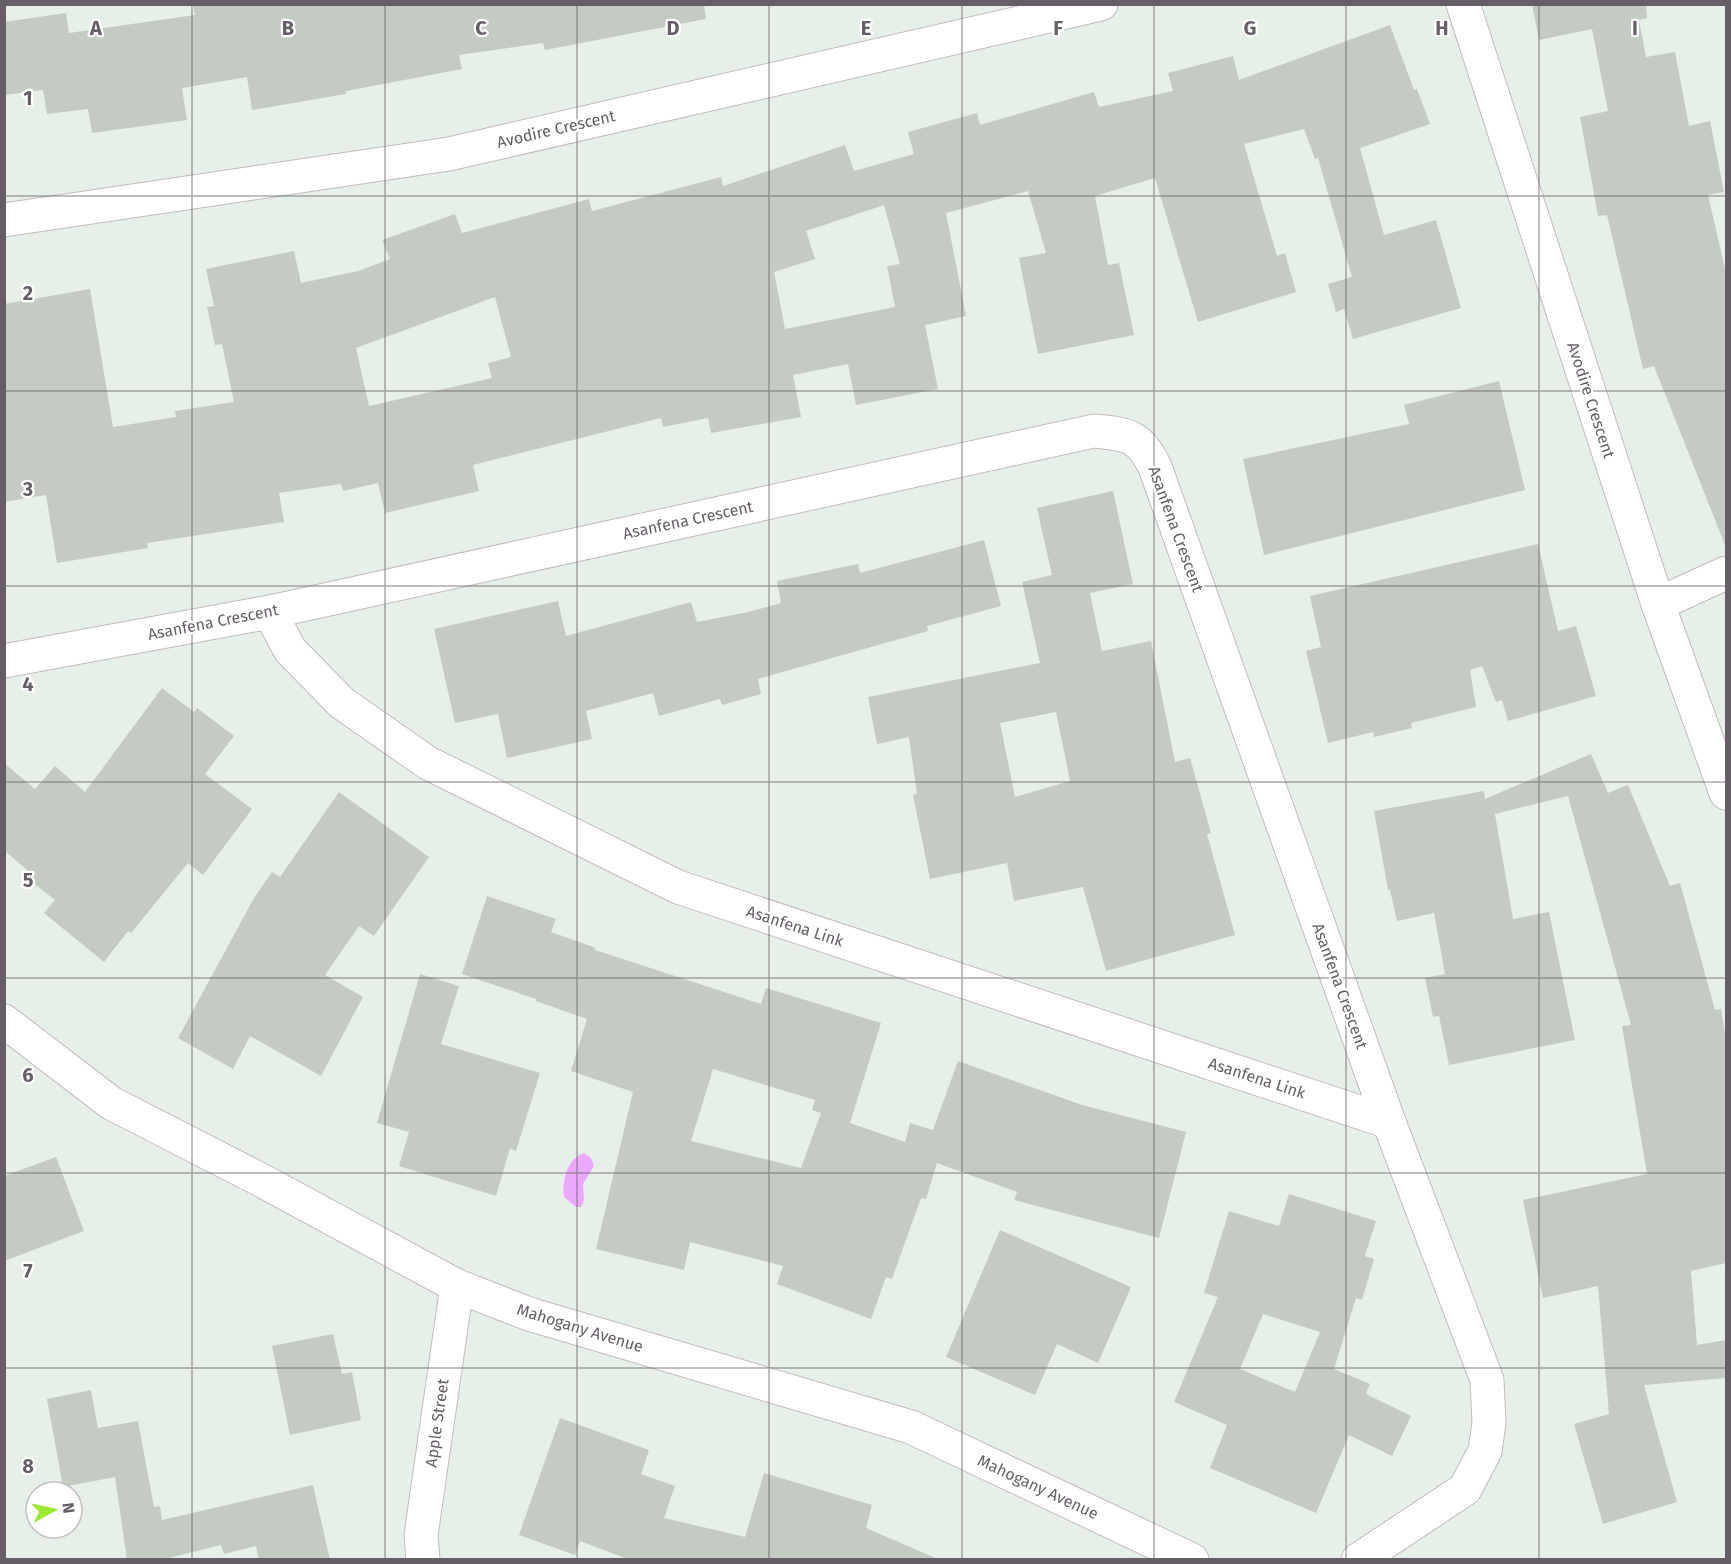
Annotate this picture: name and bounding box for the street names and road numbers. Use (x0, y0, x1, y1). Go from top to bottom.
street label: Avodire Crescent (495, 106, 617, 152)
street label: Avodire Crescent (1563, 340, 1619, 461)
street label: Asanfena Crescent (1144, 463, 1208, 595)
street label: Asanfena Crescent (621, 497, 755, 543)
street label: Asanfena Crescent (146, 600, 280, 644)
street label: Asanfena Link (744, 901, 847, 951)
street label: Asanfena Crescent (1308, 920, 1372, 1052)
street label: Asanfena Link (1206, 1053, 1309, 1103)
street label: Mahogany Avenue (515, 1300, 645, 1356)
street label: Apple Street (421, 1377, 453, 1468)
street label: Mahogany Avenue (975, 1451, 1101, 1523)

